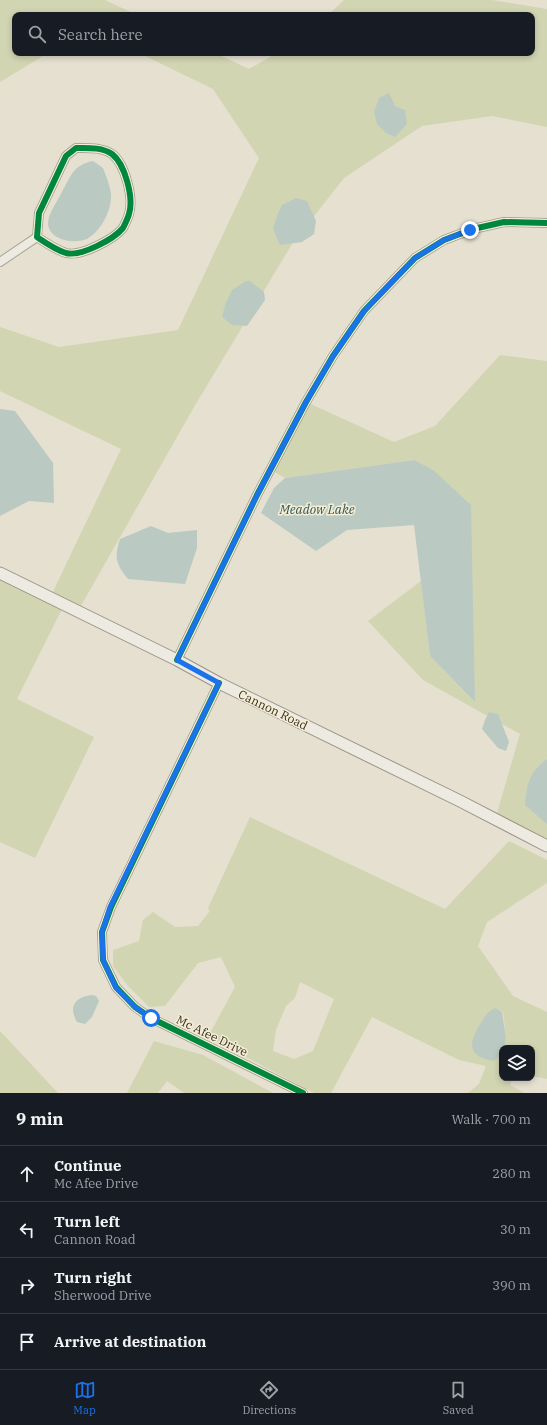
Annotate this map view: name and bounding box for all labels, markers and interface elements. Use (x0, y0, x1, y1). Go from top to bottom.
search box (12, 12, 535, 56)
icon: search (26, 23, 48, 45)
text: Search here (58, 25, 143, 44)
route end (461, 221, 479, 239)
water label: Meadow Lake (278, 501, 355, 518)
street label: Cannon Road (236, 686, 310, 733)
route start (142, 1009, 160, 1027)
street label: Mc Afee Drive (174, 1012, 250, 1059)
map controls (499, 1045, 535, 1081)
button: layers (499, 1045, 535, 1081)
text: 9 min (16, 1108, 64, 1130)
text: Walk · 700 m (452, 1111, 531, 1128)
text: Continue (54, 1156, 121, 1175)
icon: ahead (16, 1163, 38, 1185)
text: 280 m (492, 1165, 531, 1182)
text: Mc Afee Drive (54, 1175, 138, 1192)
text: Turn left (54, 1212, 120, 1231)
icon: left (16, 1219, 38, 1241)
text: 30 m (500, 1221, 531, 1238)
text: Cannon Road (54, 1231, 136, 1248)
text: Turn right (54, 1268, 132, 1287)
icon: right (16, 1275, 38, 1297)
text: 390 m (492, 1277, 531, 1294)
text: Sherwood Drive (54, 1287, 152, 1304)
icon: arrive (16, 1331, 38, 1353)
text: Arrive at destination (54, 1332, 206, 1351)
tab: Map (73, 1379, 96, 1417)
tab: Directions (242, 1379, 296, 1417)
tab: Saved (443, 1379, 474, 1417)

